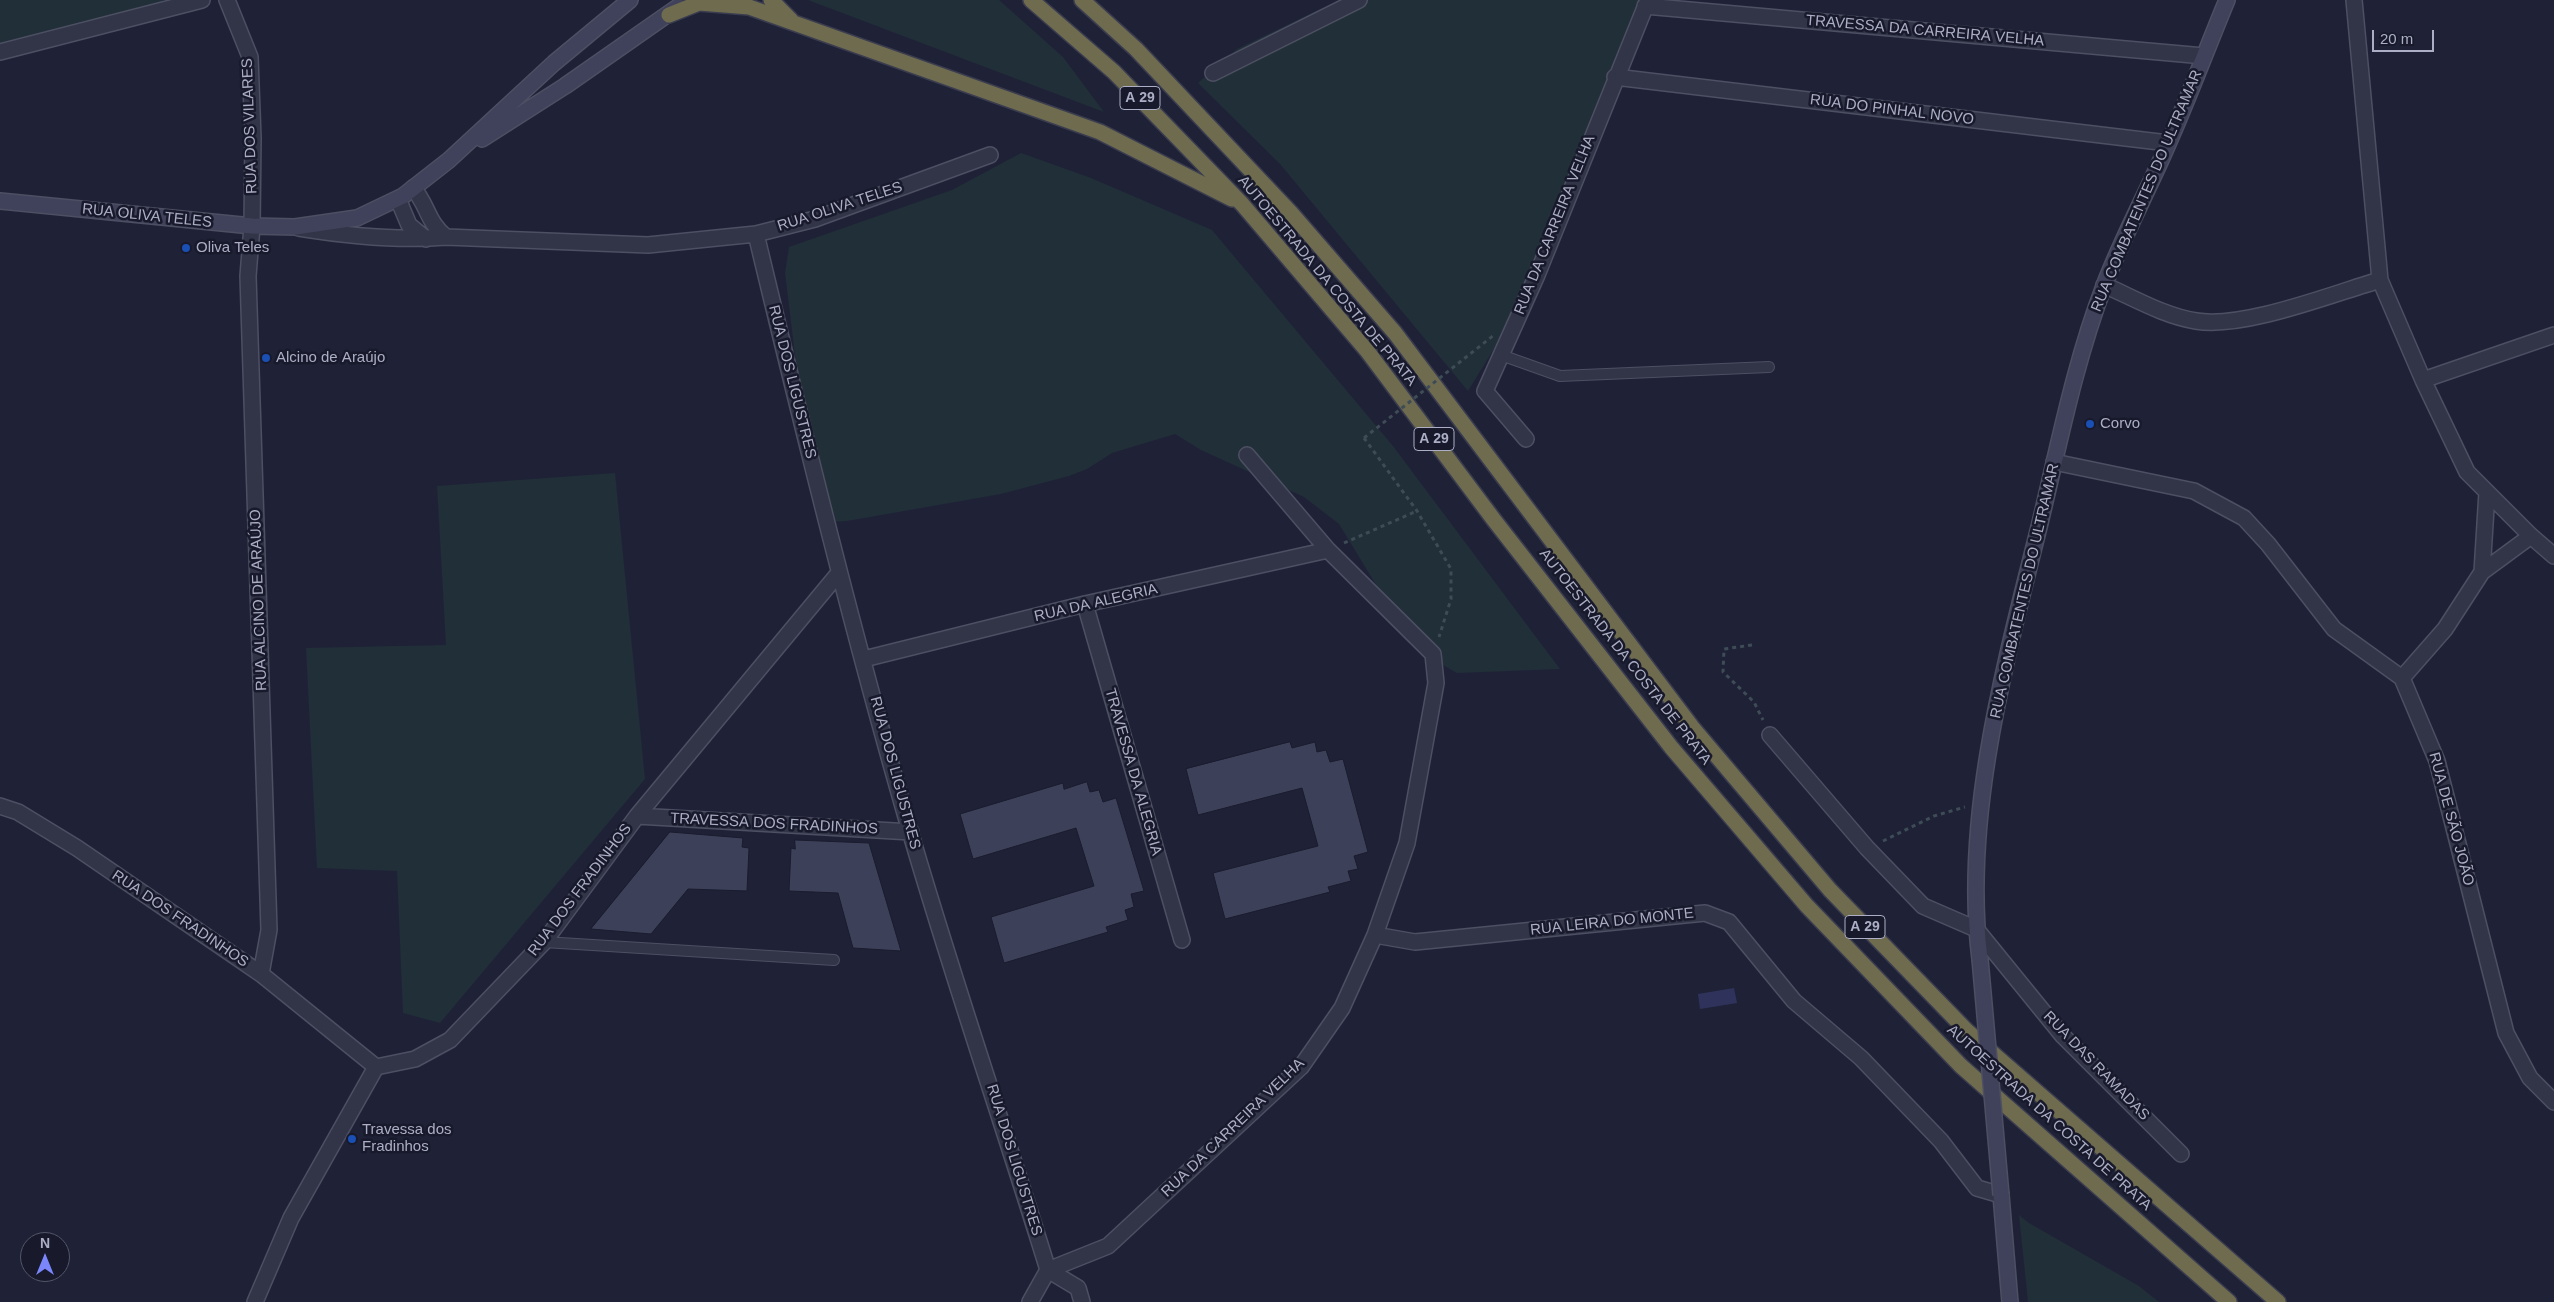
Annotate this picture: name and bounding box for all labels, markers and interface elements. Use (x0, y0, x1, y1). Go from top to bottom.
street label: TRAVESSA DA CARREIRA VELHA (1805, 12, 2045, 50)
scale bar (2374, 20, 2436, 52)
text: 20 m (2380, 30, 2413, 47)
street label: RUA DOS VILARES (239, 58, 261, 194)
street label: RUA COMBATENTES DO ULTRAMAR (2088, 67, 2206, 315)
road number: A 29 (1120, 86, 1160, 110)
street label: RUA DO PINHAL NOVO (1809, 91, 1975, 129)
street label: RUA DA CARREIRA VELHA (1511, 133, 1599, 317)
street label: AUTOESTRADA DA COSTA DE PRATA (1234, 172, 1420, 390)
street label: RUA OLIVA TELES (775, 178, 905, 236)
street label: RUA OLIVA TELES (81, 200, 213, 232)
place label: Oliva Teles (196, 239, 269, 257)
marker: Oliva Teles (180, 242, 192, 254)
street label: RUA DOS LIGUSTRES (764, 303, 820, 461)
place label: Alcino de Araújo (276, 349, 385, 367)
marker: Alcino de Araújo (260, 352, 272, 364)
place label: Corvo (2100, 415, 2140, 433)
marker: Corvo (2084, 418, 2096, 430)
road number: A 29 (1414, 428, 1454, 450)
street label: RUA COMBATENTES DO ULTRAMAR (1987, 462, 2063, 720)
street label: RUA ALCINO DE ARAÚJO (247, 509, 271, 691)
street label: AUTOESTRADA DA COSTA DE PRATA (1535, 545, 1715, 769)
street label: RUA DA ALEGRIA (1033, 580, 1159, 626)
street label: TRAVESSA DA ALEGRIA (1100, 686, 1166, 858)
street label: RUA DOS LIGUSTRES (866, 695, 924, 851)
street label: RUA DE SÃO JOÃO (2425, 750, 2477, 888)
street label: TRAVESSA DOS FRADINHOS (670, 810, 878, 838)
street label: RUA DOS FRADINHOS (524, 820, 636, 960)
street label: RUA DOS FRADINHOS (108, 867, 252, 971)
street label: RUA LEIRA DO MONTE (1529, 904, 1695, 940)
road number: A 29 (1845, 916, 1885, 939)
street label: RUA DAS RAMADAS (2039, 1008, 2153, 1124)
street label: AUTOESTRADA DA COSTA DE PRATA (1943, 1021, 2155, 1215)
street label: RUA DA CARREIRA VELHA (1158, 1055, 1308, 1201)
street label: RUA DOS LIGUSTRES (982, 1082, 1046, 1238)
place label: Travessa dos Fradinhos (362, 1121, 451, 1156)
marker: Travessa dos Fradinhos (346, 1133, 358, 1145)
north arrow (20, 1232, 70, 1282)
text: N (40, 1235, 50, 1251)

